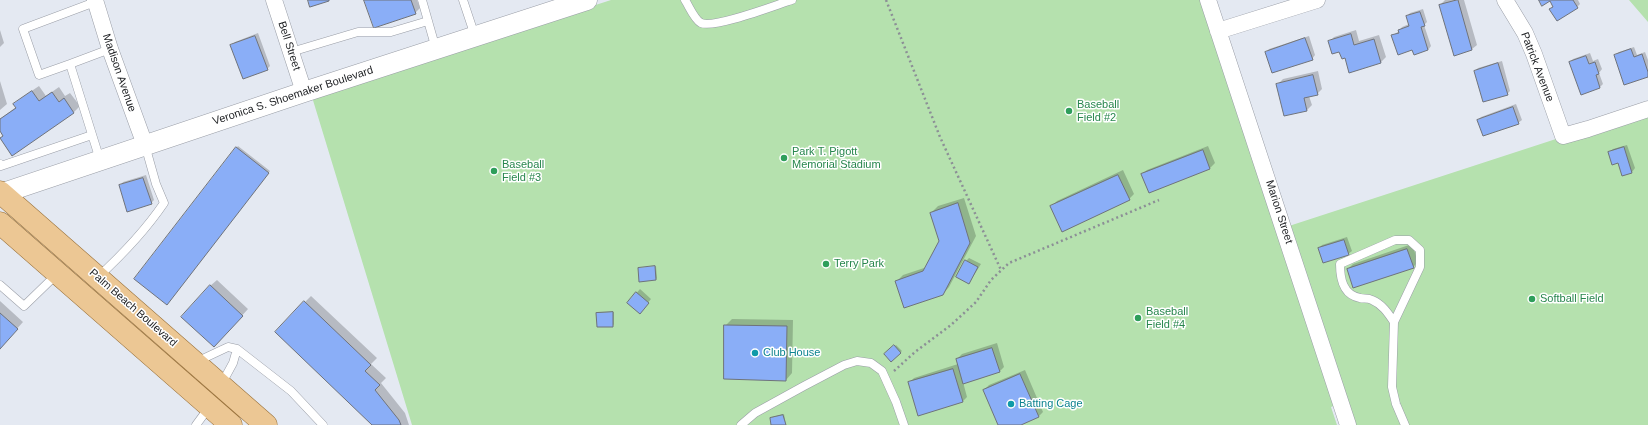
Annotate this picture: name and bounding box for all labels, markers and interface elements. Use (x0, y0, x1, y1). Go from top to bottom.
street label: Bell Street (275, 20, 303, 72)
street label: Patrick Avenue (1518, 30, 1556, 104)
street label: Madison Avenue (99, 32, 139, 114)
street label: Veronica S. Shoemaker Boulevard (211, 64, 375, 128)
place label: Baseball Field #2 (1077, 98, 1119, 124)
marker: Baseball Field #2 (1064, 106, 1074, 116)
place label: Park T. Pigott Memorial Stadium (792, 145, 881, 171)
marker: Park T. Pigott Memorial Stadium (779, 153, 789, 163)
place label: Baseball Field #3 (502, 158, 544, 184)
marker: Baseball Field #3 (489, 166, 499, 176)
street label: Marion Street (1263, 179, 1295, 245)
place label: Terry Park (834, 257, 884, 271)
marker: Terry Park (821, 259, 831, 269)
street label: Palm Beach Boulevard (86, 266, 180, 350)
place label: Softball Field (1540, 292, 1604, 306)
marker: Softball Field (1527, 294, 1537, 304)
place label: Baseball Field #4 (1146, 305, 1188, 331)
marker: Baseball Field #4 (1133, 313, 1143, 323)
place label: Club House (763, 346, 820, 360)
marker: Club House (750, 348, 760, 358)
place label: Batting Cage (1019, 397, 1083, 411)
marker: Batting Cage (1006, 399, 1016, 409)

